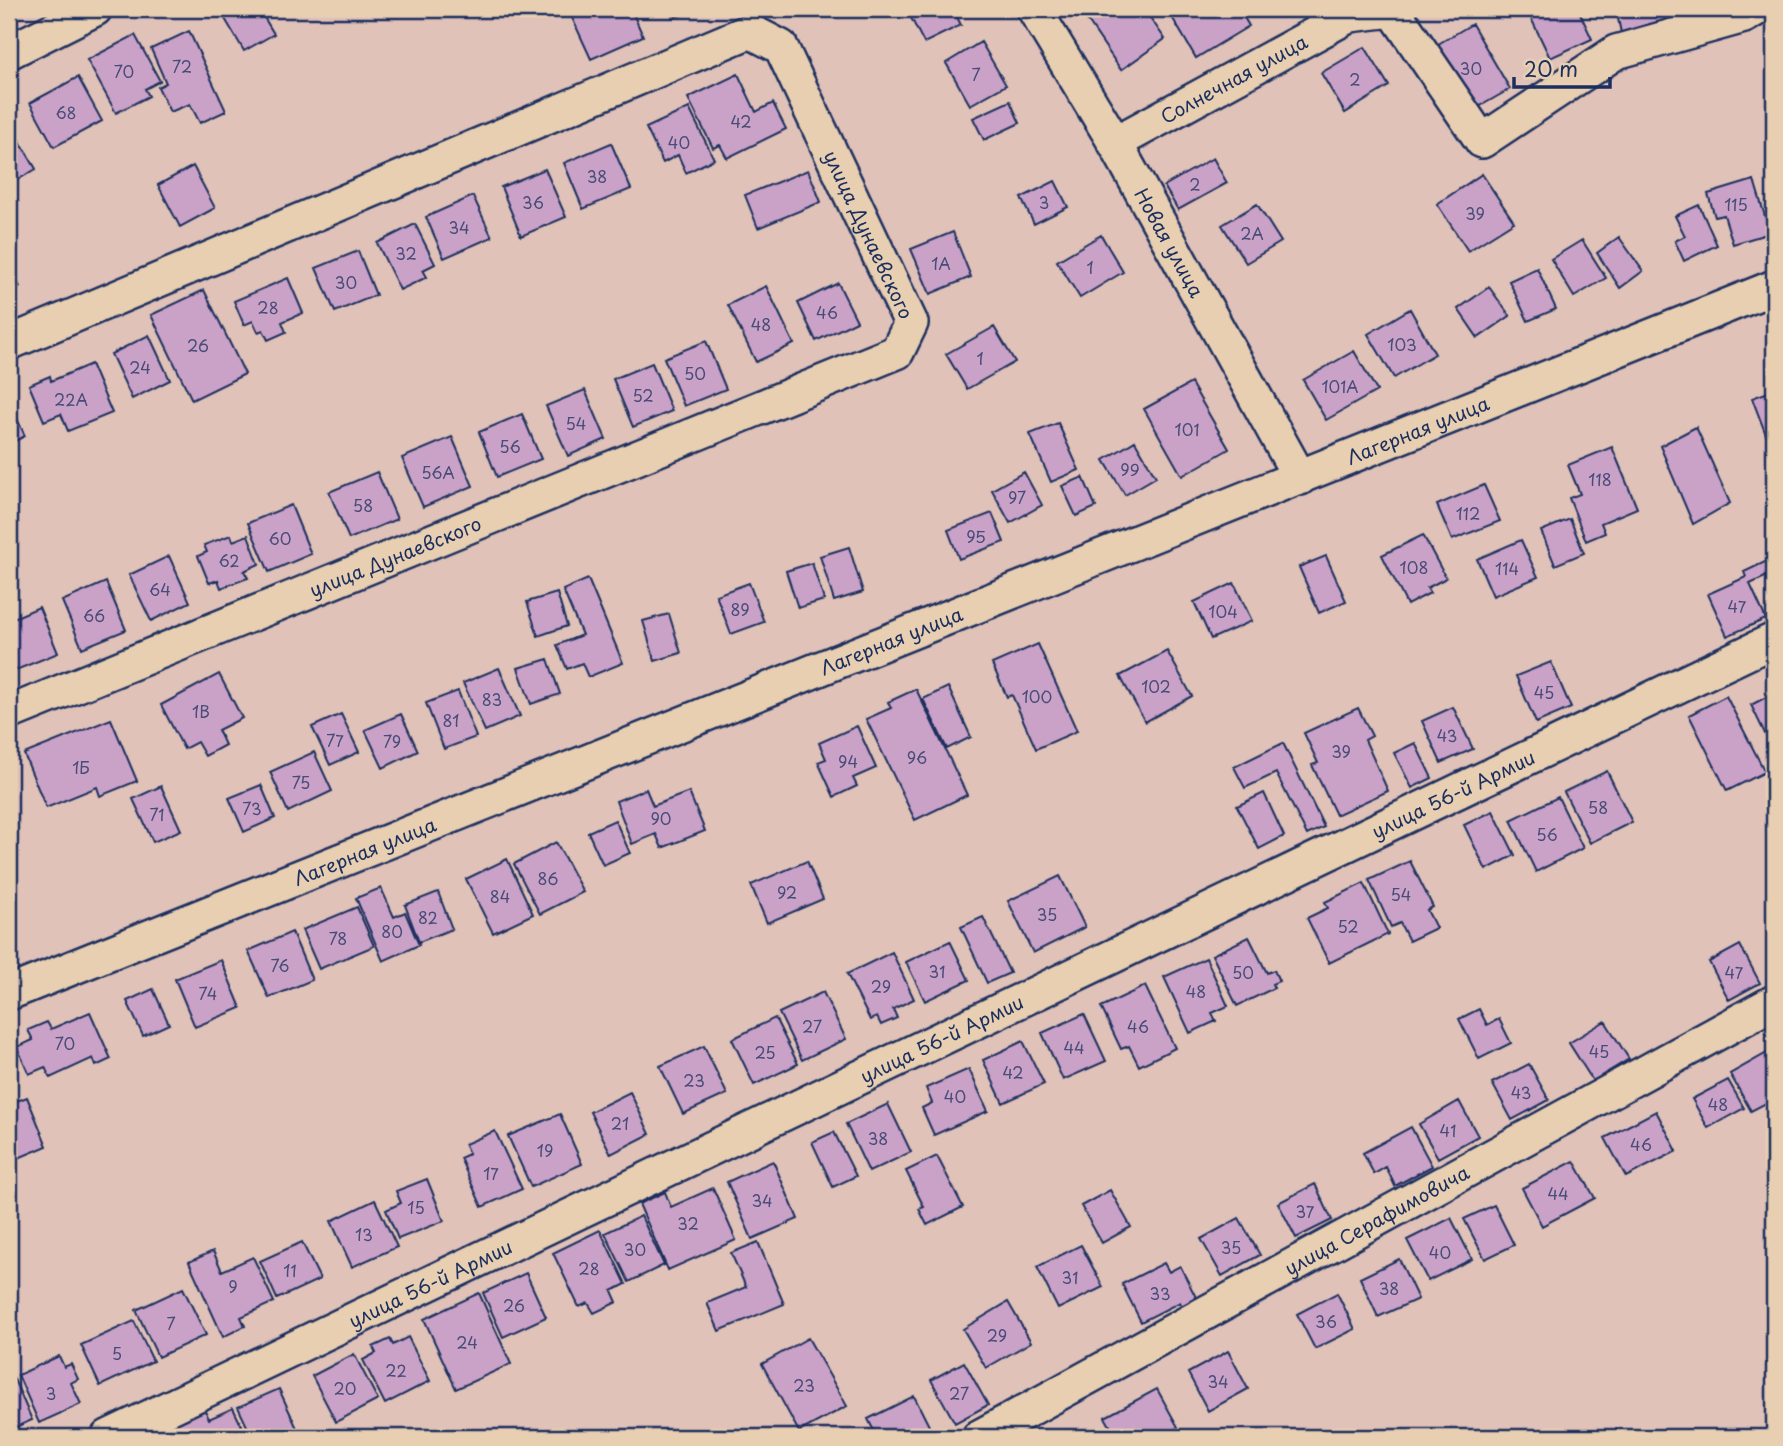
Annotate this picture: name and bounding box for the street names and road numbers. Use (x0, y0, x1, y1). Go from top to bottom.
street label: Солнечная улица (1155, 27, 1312, 130)
street label: улица Дунаевского (817, 145, 921, 323)
street label: Новая улица (1128, 183, 1211, 302)
street label: Лагерная улица (1342, 388, 1493, 471)
street label: улица Дунаевского (305, 509, 485, 603)
street label: Лагерная улица (816, 599, 967, 681)
street label: улица 56-й Армии (1366, 742, 1540, 845)
street label: Лагерная улица (289, 810, 440, 892)
street label: улица 56-й Армии (855, 987, 1028, 1089)
street label: улица Серафимовича (1279, 1158, 1474, 1282)
street label: улица 56-й Армии (344, 1232, 517, 1334)

